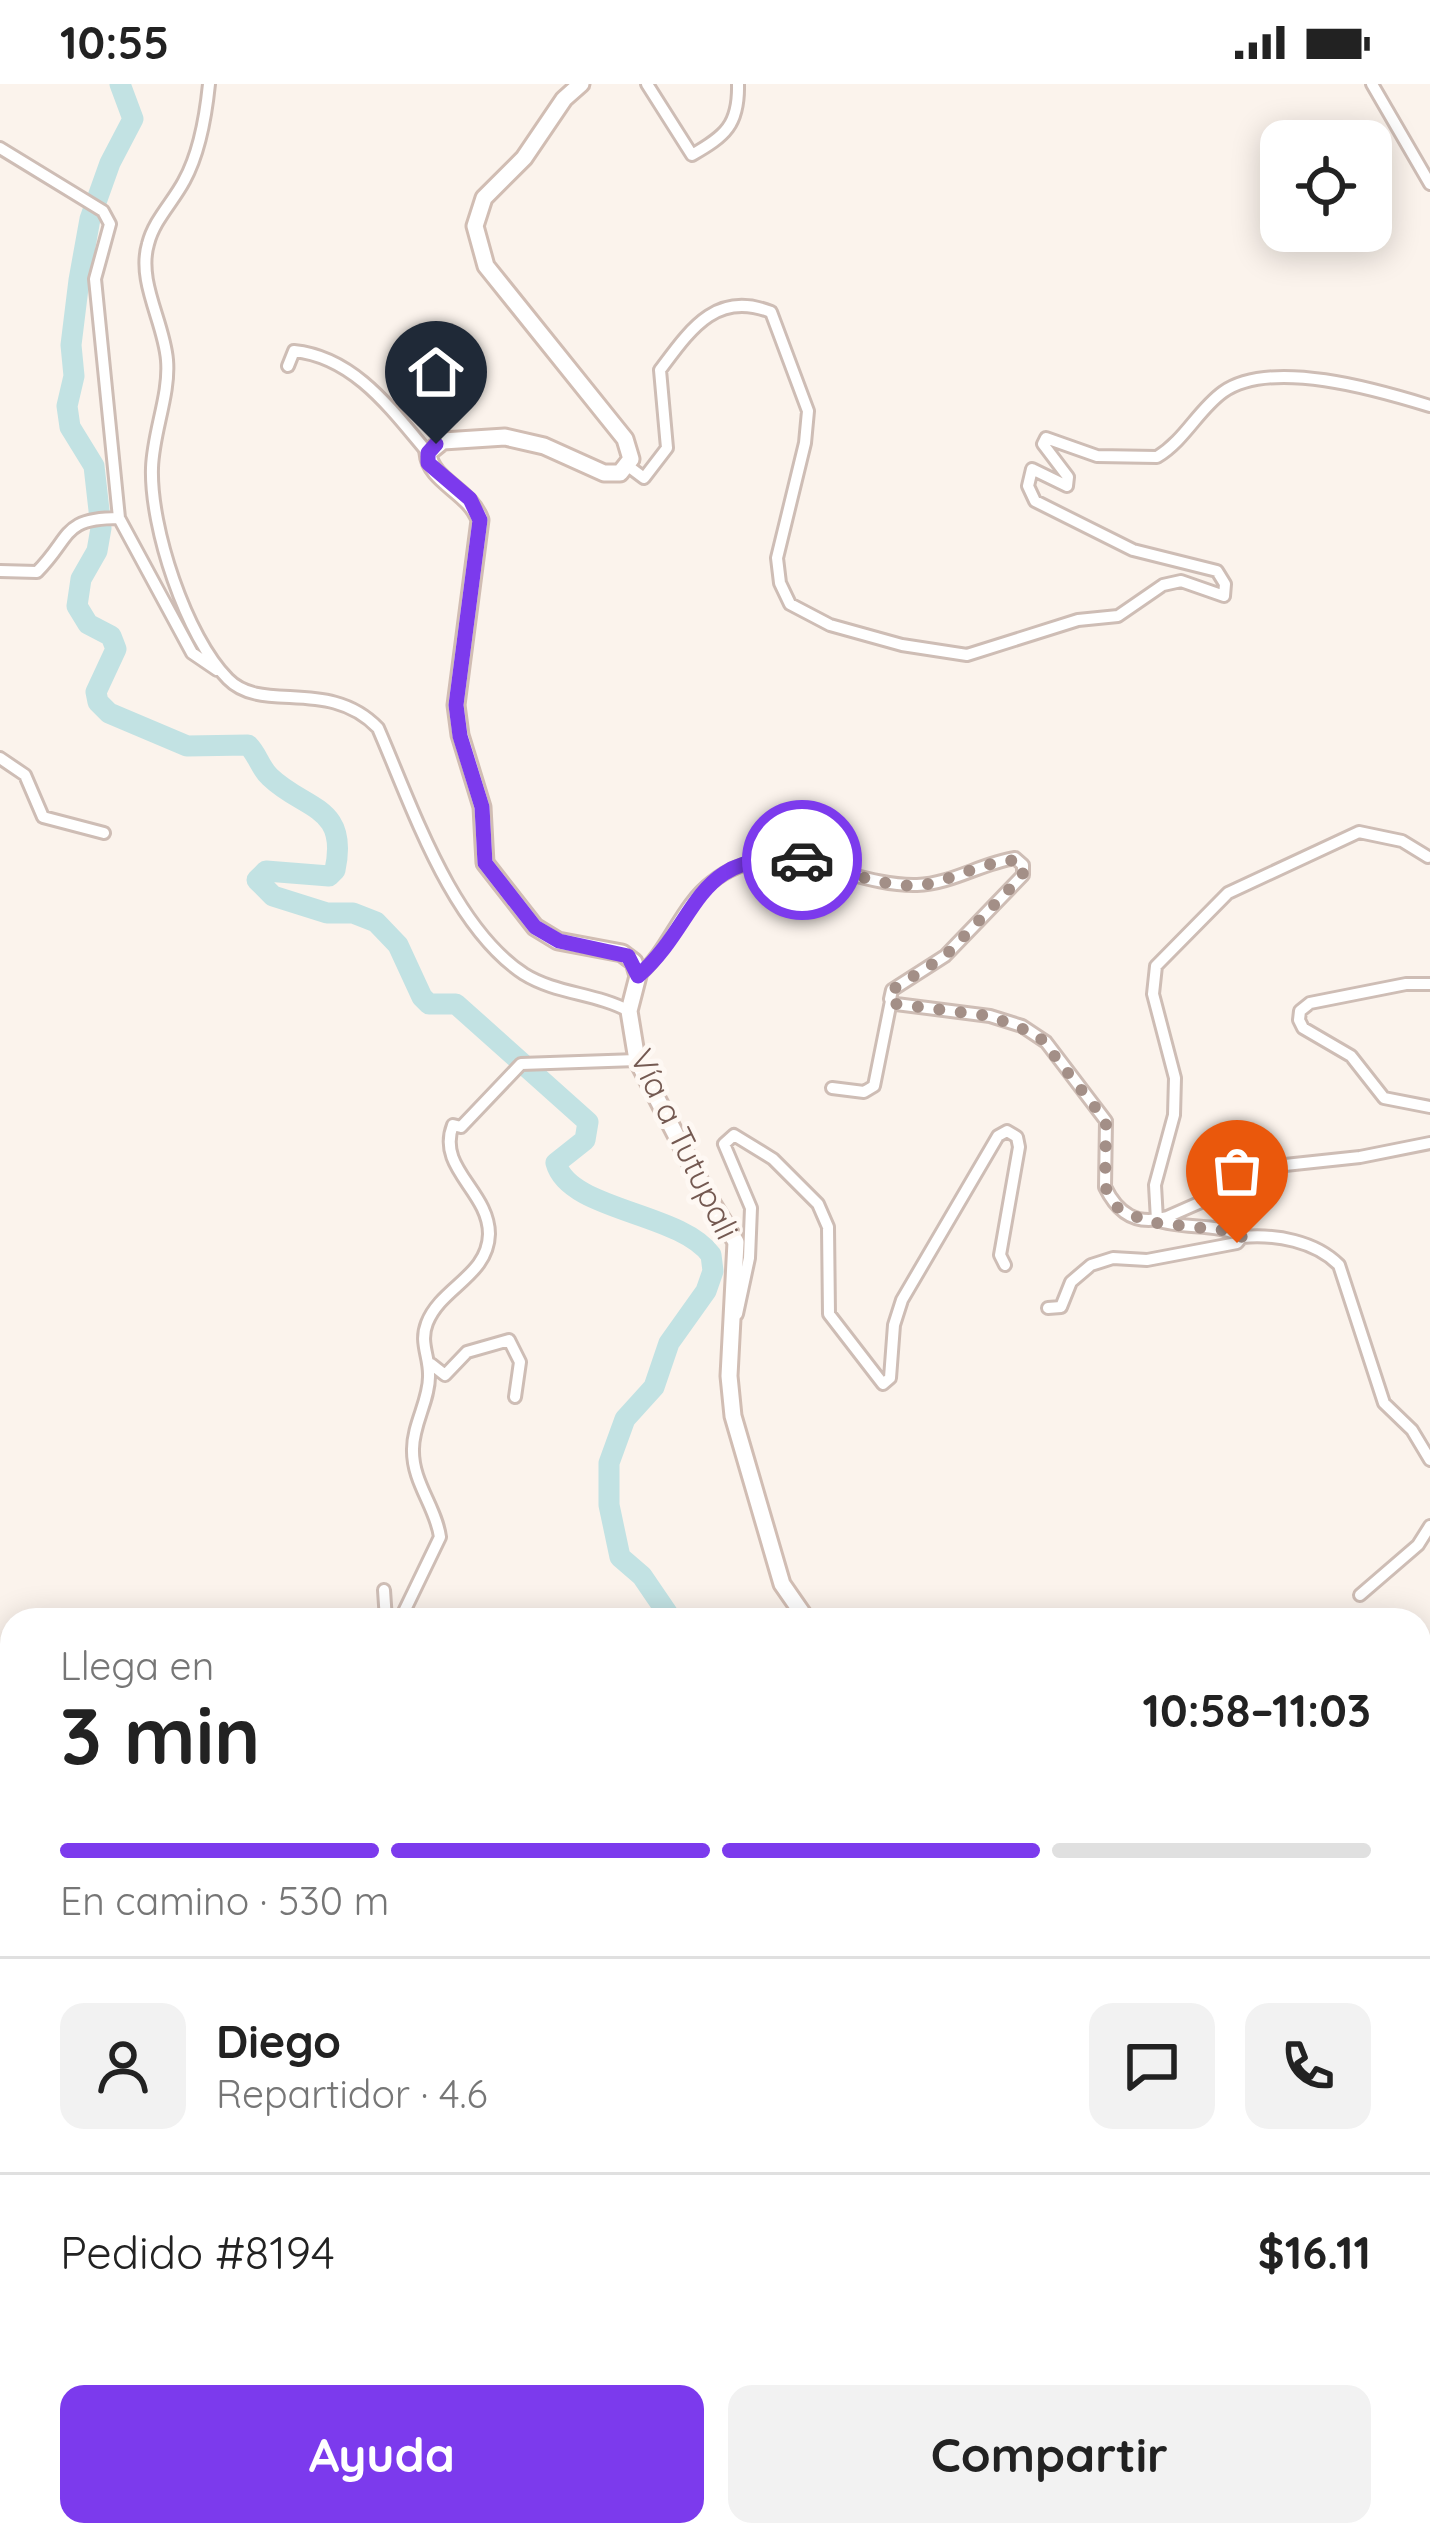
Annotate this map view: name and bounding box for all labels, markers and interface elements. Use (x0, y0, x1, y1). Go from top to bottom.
text: 10:55 (60, 14, 169, 70)
map controls (1260, 120, 1392, 252)
button: locate (1260, 120, 1392, 252)
pin (385, 321, 487, 444)
icon: home (403, 339, 469, 405)
courier (742, 800, 862, 920)
icon: car (769, 827, 835, 893)
street label: Vía a Tutupali (622, 1042, 749, 1246)
pin (1186, 1120, 1288, 1243)
icon: bag (1204, 1138, 1270, 1204)
text: Llega en (60, 1641, 214, 1690)
text: 10:58–11:03 (1142, 1682, 1371, 1738)
text: 3 min (60, 1686, 261, 1784)
text: En camino · 530 m (60, 1876, 389, 1925)
button: person (60, 2003, 186, 2129)
button: chat (1089, 2003, 1215, 2129)
button: phone (1245, 2003, 1371, 2129)
text: Diego (216, 2013, 341, 2069)
text: Repartidor · 4.6 (216, 2069, 488, 2118)
text: Pedido #8194 (60, 2224, 335, 2280)
text: $16.11 (1258, 2224, 1371, 2280)
button: Ayuda (60, 2385, 704, 2523)
button: Compartir (728, 2385, 1371, 2523)

